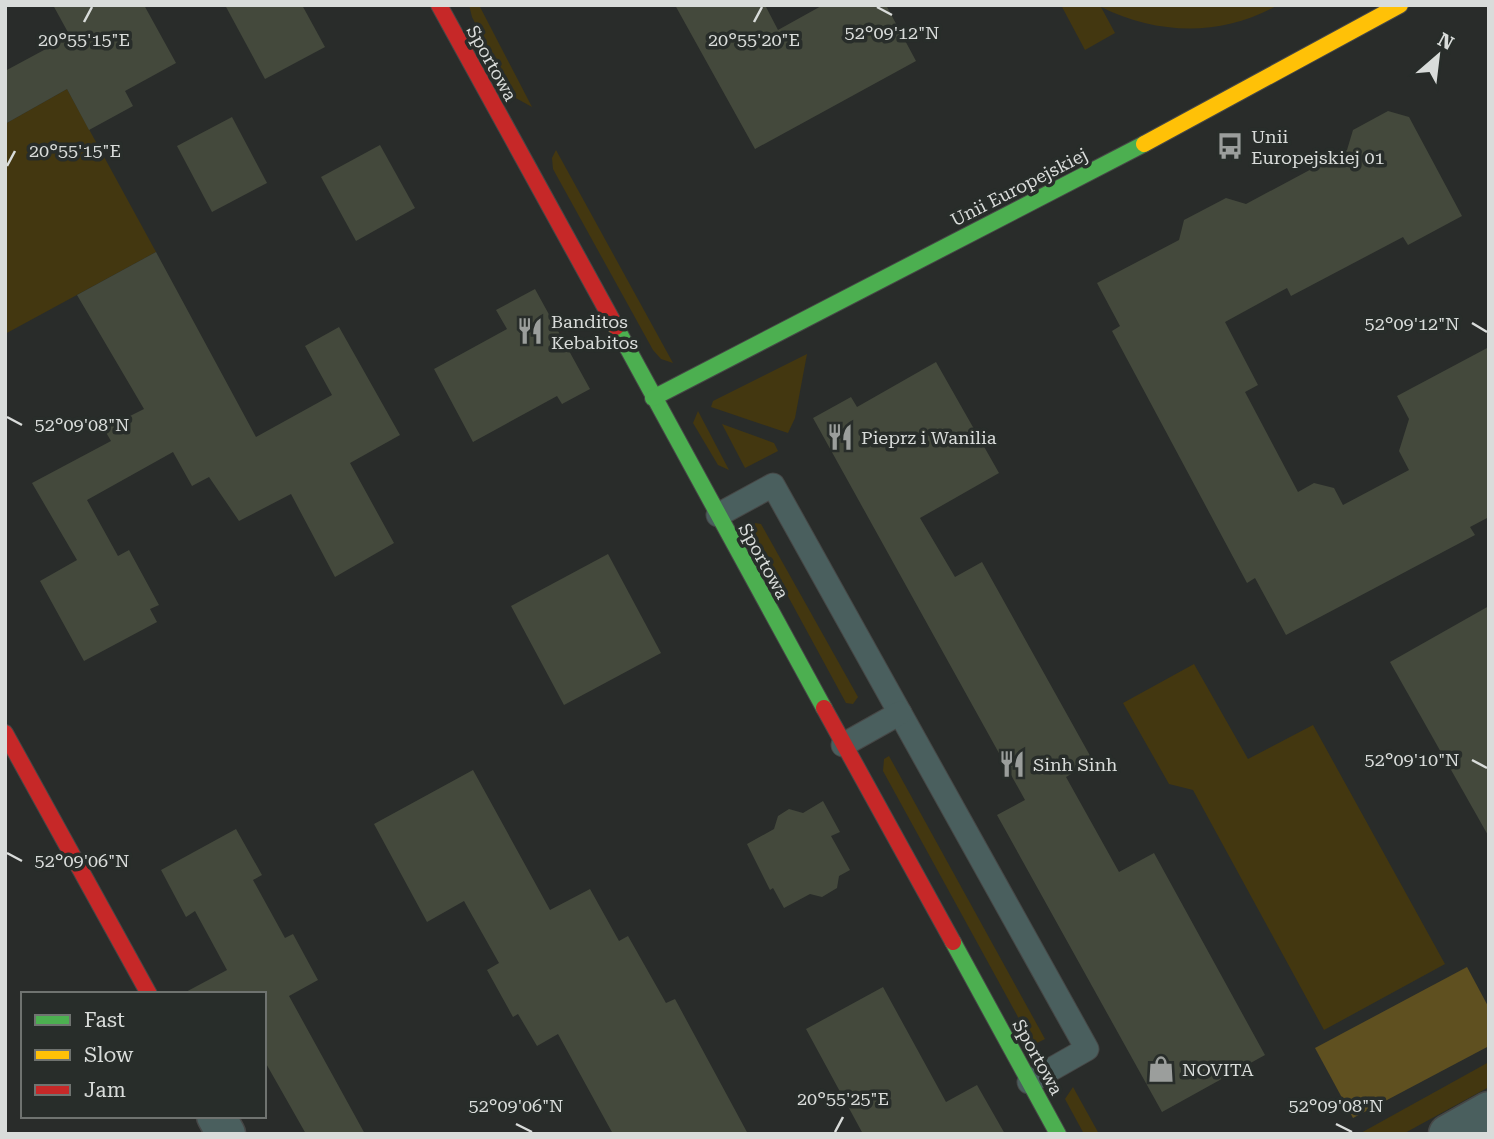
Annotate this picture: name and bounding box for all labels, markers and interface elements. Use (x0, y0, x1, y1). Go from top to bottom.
street label: Sportowa (463, 21, 521, 105)
north arrow (1403, 21, 1473, 91)
text: 52°09'12"N (845, 22, 939, 43)
text: N (1434, 28, 1458, 55)
text: 20°55'15"E (38, 29, 130, 50)
text: 20°55'20"E (708, 29, 800, 50)
place label: Unii Europejskiej 01 (1251, 126, 1385, 168)
bus stop icon: Unii Europejskiej 01 (1215, 131, 1245, 161)
text: 20°55'15"E (29, 140, 121, 161)
street label: Unii Europejskiej (947, 143, 1091, 231)
place label: Banditos Kebabitos (551, 311, 638, 353)
text: 52°09'12"N (1365, 313, 1459, 334)
restaurant icon: Banditos Kebabitos (515, 316, 545, 346)
text: 52°09'08"N (35, 414, 129, 435)
restaurant icon: Pieprz i Wanilia (825, 422, 855, 452)
place label: Pieprz i Wanilia (861, 427, 997, 448)
street label: Sportowa (735, 519, 793, 603)
restaurant icon: Sinh Sinh (997, 749, 1027, 779)
text: 52°09'10"N (1365, 749, 1459, 770)
place label: Sinh Sinh (1033, 754, 1118, 775)
text: 52°09'06"N (35, 850, 129, 871)
legend (21, 992, 266, 1118)
text: Fast (84, 1008, 125, 1032)
street label: Sportowa (1009, 1015, 1067, 1099)
text: Slow (84, 1043, 134, 1067)
shop icon: NOVITA (1146, 1054, 1176, 1084)
place label: NOVITA (1182, 1059, 1254, 1080)
text: Jam (84, 1078, 126, 1102)
text: 20°55'25"E (797, 1088, 889, 1109)
text: 52°09'06"N (469, 1095, 563, 1116)
text: 52°09'08"N (1289, 1095, 1383, 1116)

